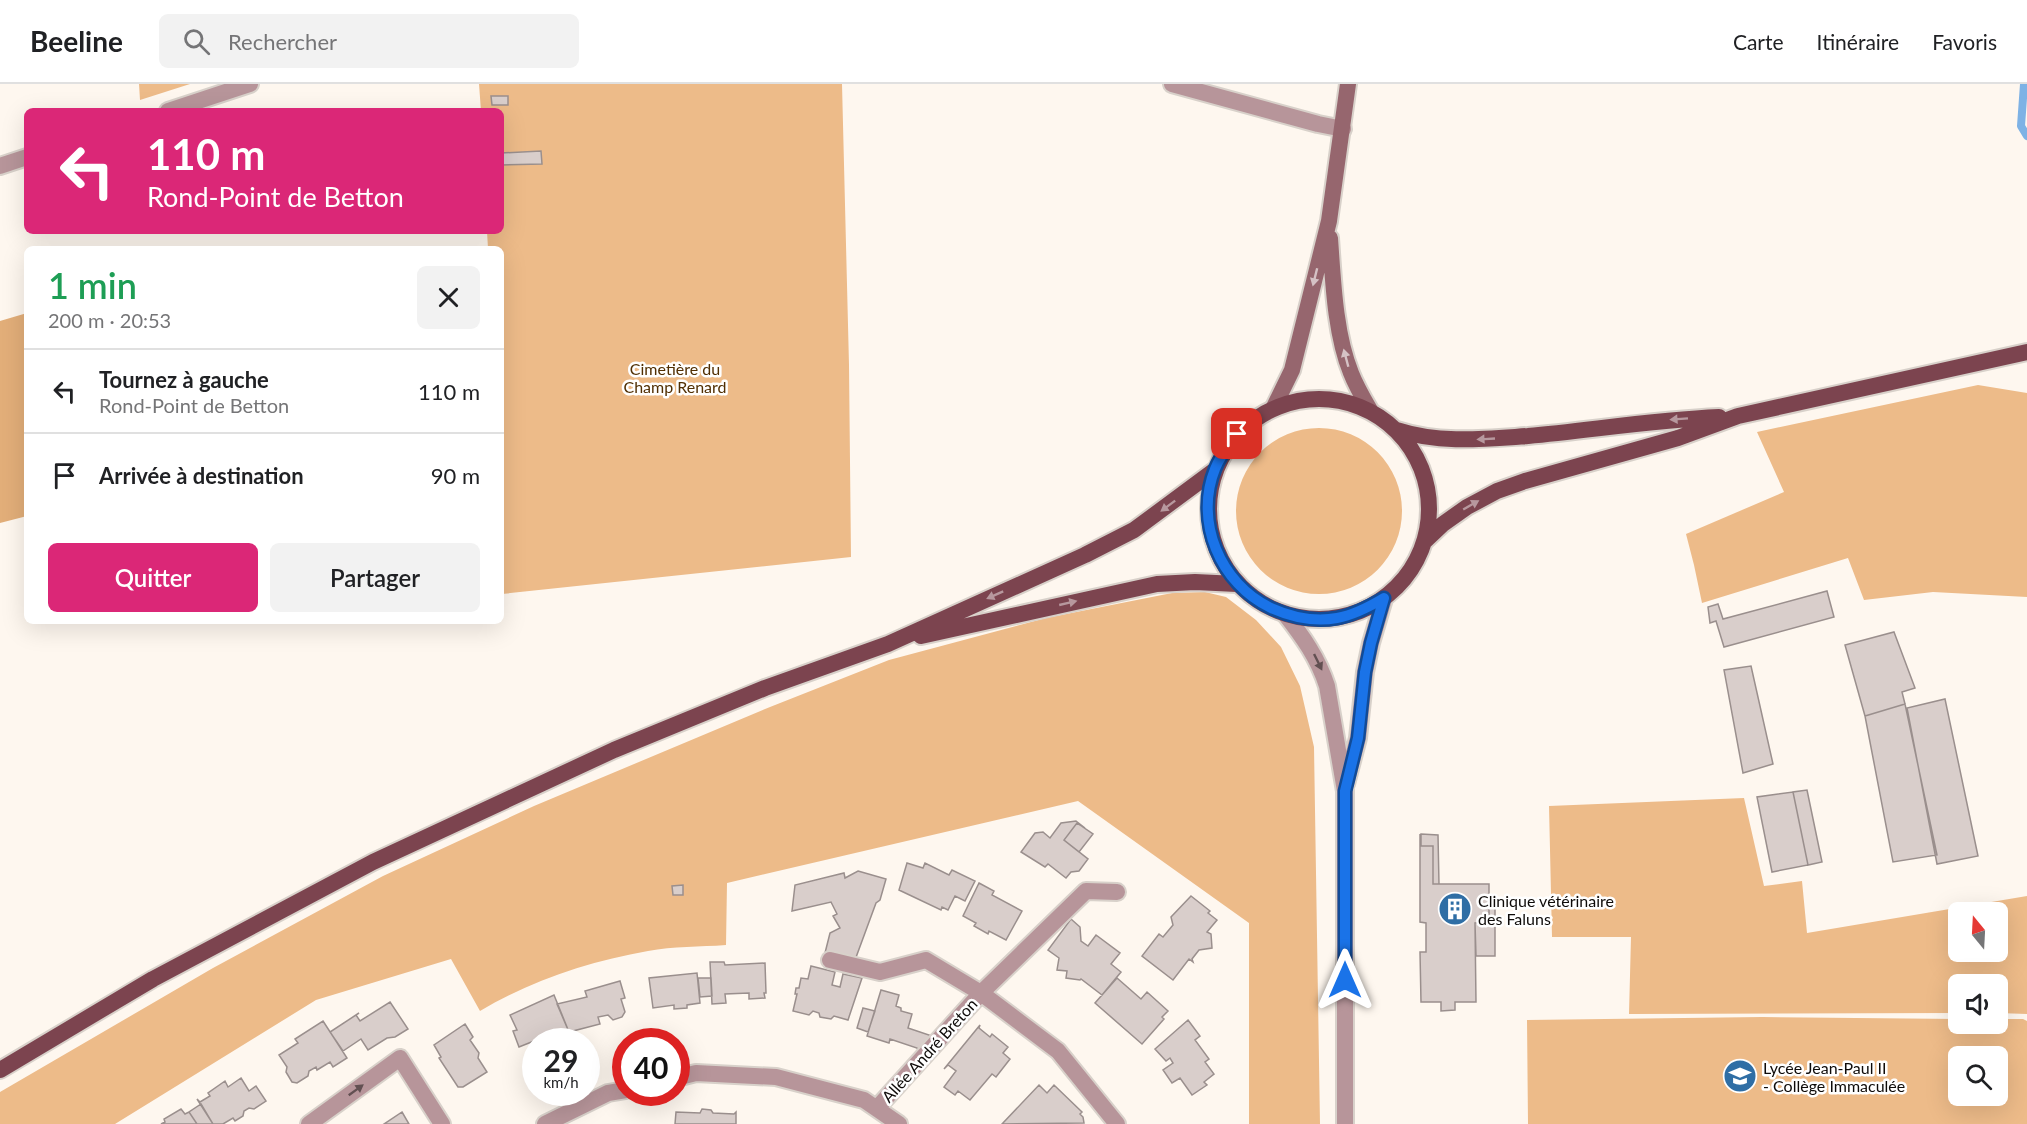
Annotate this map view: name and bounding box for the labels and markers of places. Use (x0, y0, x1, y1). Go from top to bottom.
pin (1211, 408, 1262, 459)
building icon: Clinique vétérinaire des Faluns (1437, 891, 1473, 927)
place label: Clinique vétérinaire des Faluns (1478, 891, 1614, 928)
school or university icon: Lycée Jean-Paul II - Collège Immaculée (1722, 1058, 1758, 1094)
place label: Lycée Jean-Paul II - Collège Immaculée (1763, 1058, 1905, 1095)

